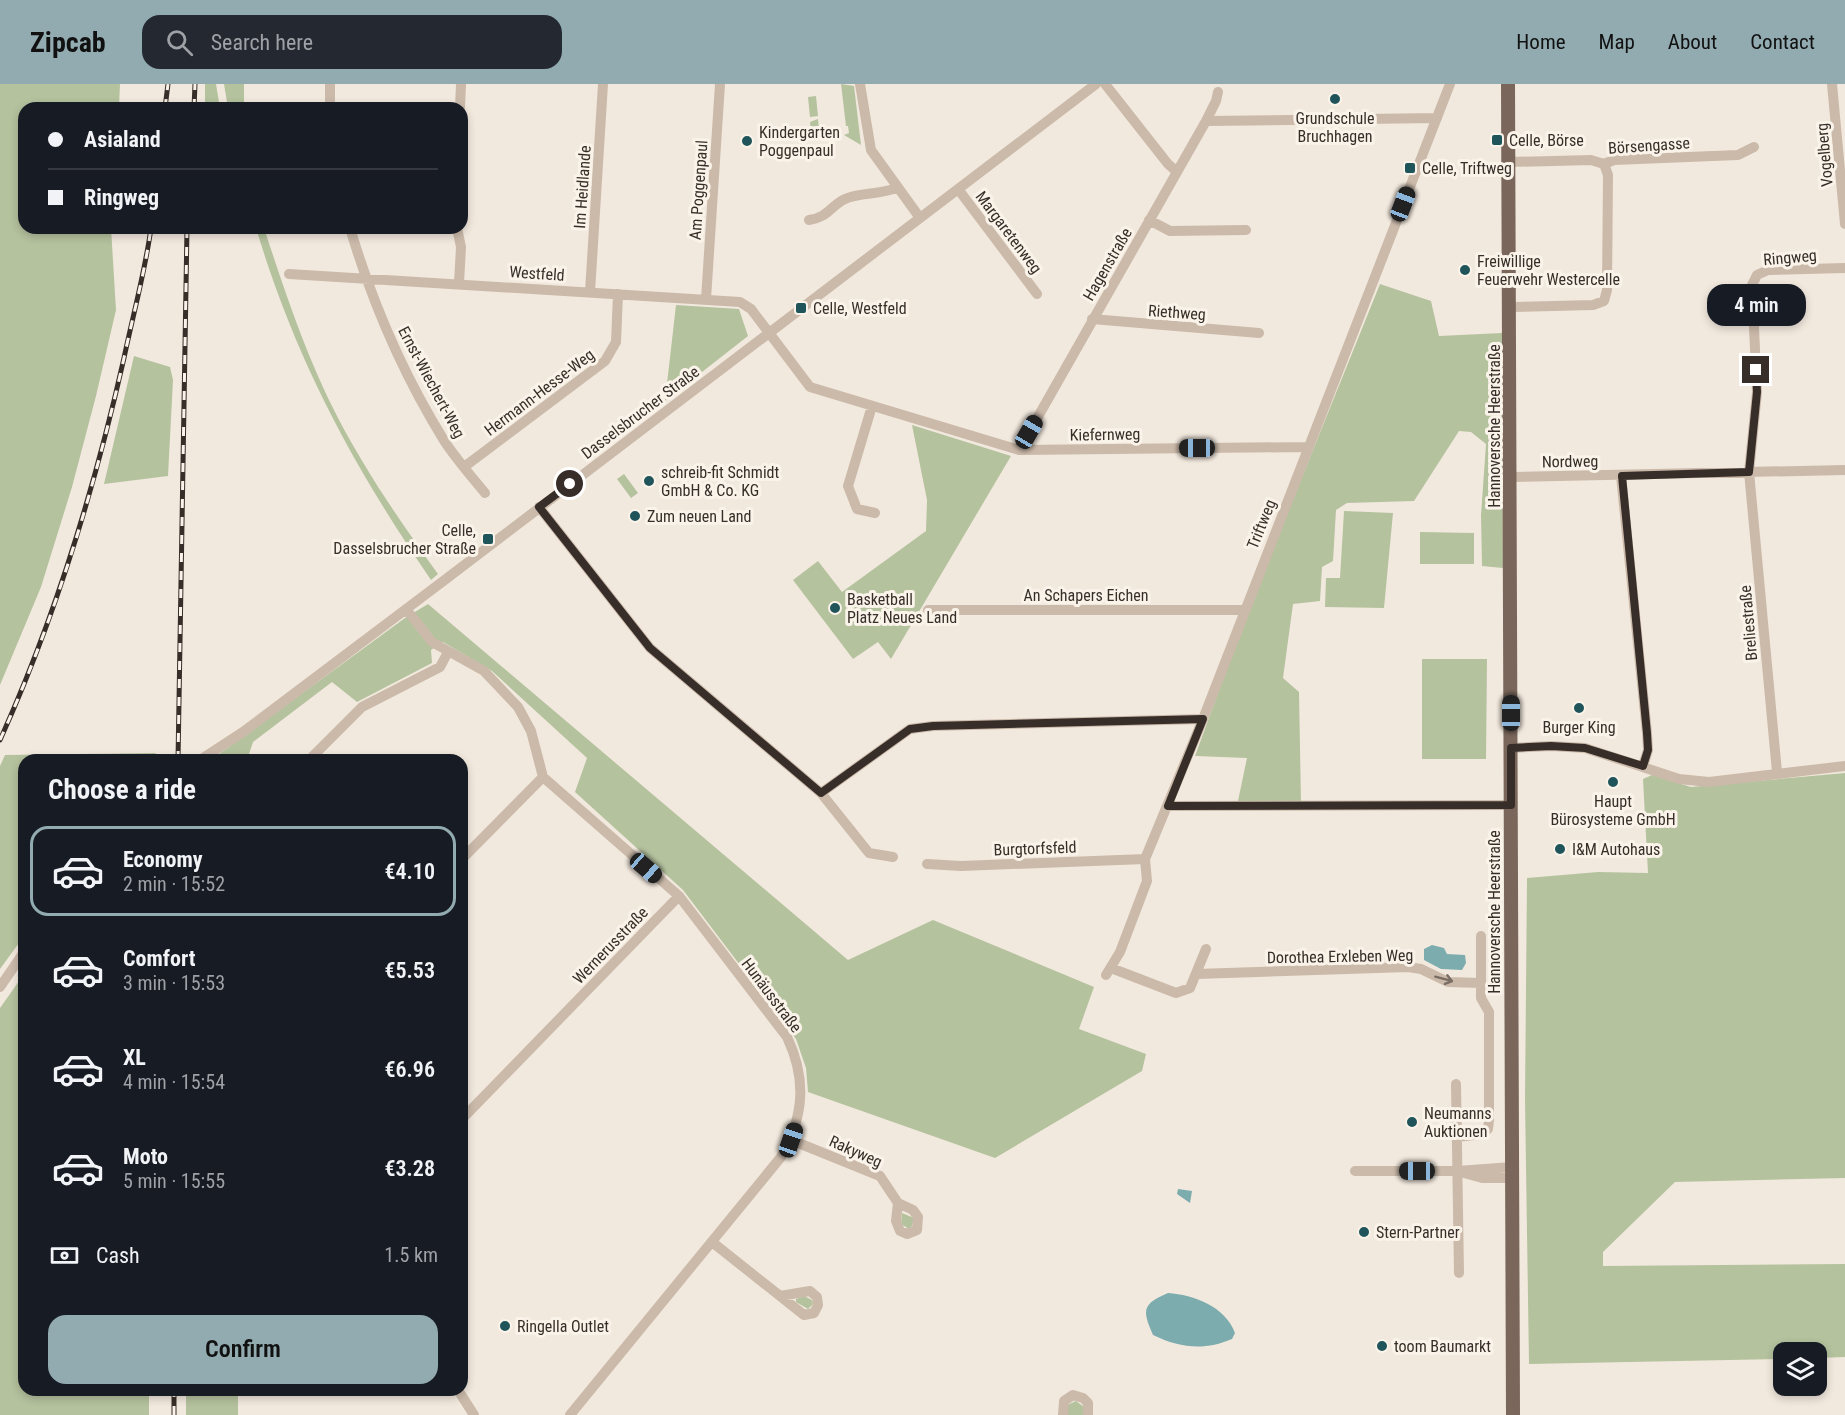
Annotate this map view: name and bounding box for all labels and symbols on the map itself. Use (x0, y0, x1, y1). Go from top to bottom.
marker: Grundschule Bruchhagen (1328, 92, 1342, 106)
place label: Grundschule Bruchhagen (1295, 109, 1375, 146)
street label: Vogelberg (1812, 122, 1837, 188)
place label: Kindergarten Poggenpaul (759, 123, 840, 160)
place label: Celle, Börse (1509, 131, 1584, 150)
marker: Celle, Börse (1490, 133, 1504, 147)
street label: Börsengasse (1608, 133, 1691, 158)
marker: Kindergarten Poggenpaul (740, 134, 754, 148)
street label: Am Poggenpaul (686, 140, 711, 240)
street label: Im Heidlande (570, 145, 595, 229)
place label: Celle, Triftweg (1422, 159, 1512, 178)
marker: Celle, Triftweg (1403, 161, 1417, 175)
car (1388, 184, 1418, 224)
street label: Margaretenweg (972, 187, 1046, 277)
street label: Hagenstraße (1079, 224, 1136, 304)
street label: Ringweg (1763, 246, 1818, 269)
place label: Freiwillige Feuerwehr Westercelle (1477, 252, 1620, 289)
street label: Westfeld (509, 262, 565, 285)
marker: Freiwillige Feuerwehr Westercelle (1458, 263, 1472, 277)
callout: 4 min (1706, 283, 1806, 325)
place label: Celle, Westfeld (813, 299, 907, 318)
marker: Celle, Westfeld (794, 301, 808, 315)
street label: Riethweg (1147, 301, 1207, 324)
street label: Ernst-Wiechert-Weg (394, 323, 469, 441)
street label: Hannoversche Heerstraße (1485, 344, 1504, 508)
street label: Hermann-Hesse-Weg (481, 345, 598, 440)
route end (1742, 356, 1769, 383)
street label: Dasselsbrucher Straße (578, 362, 703, 463)
car (1012, 412, 1046, 452)
street label: Kiefernweg (1070, 424, 1141, 445)
car (1179, 439, 1215, 457)
street label: Nordweg (1542, 452, 1598, 471)
place label: schreib-fit Schmidt GmbH & Co. KG (661, 463, 779, 500)
route start (556, 470, 583, 497)
marker: schreib-fit Schmidt GmbH & Co. KG (642, 474, 656, 488)
street label: Triftweg (1243, 497, 1280, 552)
place label: Zum neuen Land (647, 507, 752, 526)
marker: Zum neuen Land (628, 509, 642, 523)
place label: Celle, Dasselsbrucher Straße (333, 521, 476, 558)
marker: Celle, Dasselsbrucher Straße (481, 532, 495, 546)
street label: Breliestraße (1736, 584, 1761, 662)
street label: An Schapers Eichen (1024, 586, 1148, 605)
place label: Basketball Platz Neues Land (847, 590, 957, 627)
marker: Basketball Platz Neues Land (828, 601, 842, 615)
car (1502, 695, 1520, 731)
marker: Burger King (1572, 701, 1586, 715)
place label: Burger King (1542, 718, 1616, 737)
marker: Haupt Bürosysteme GmbH (1606, 775, 1620, 789)
place label: Haupt Bürosysteme GmbH (1550, 792, 1676, 829)
street label: Hannoversche Heerstraße (1485, 830, 1504, 994)
street label: Burgtorfsfeld (993, 838, 1077, 859)
place label: I&M Autohaus (1572, 840, 1660, 859)
marker: I&M Autohaus (1553, 842, 1567, 856)
car (627, 849, 665, 887)
street label: Wernerusstraße (569, 903, 652, 988)
street label: Dorothea Erxleben Weg (1267, 946, 1413, 967)
street label: Hunäusstraße (737, 954, 806, 1036)
one-way arrow (1434, 973, 1453, 985)
place label: Neumanns Auktionen (1424, 1104, 1492, 1141)
marker: Neumanns Auktionen (1405, 1115, 1419, 1129)
car (777, 1120, 805, 1160)
street label: Rakyweg (826, 1131, 885, 1171)
car (1399, 1162, 1435, 1180)
place label: Stern-Partner (1376, 1223, 1460, 1242)
marker: Stern-Partner (1357, 1225, 1371, 1239)
place label: Ringella Outlet (517, 1317, 609, 1336)
marker: Ringella Outlet (498, 1319, 512, 1333)
place label: toom Baumarkt (1394, 1337, 1491, 1356)
marker: toom Baumarkt (1375, 1339, 1389, 1353)

